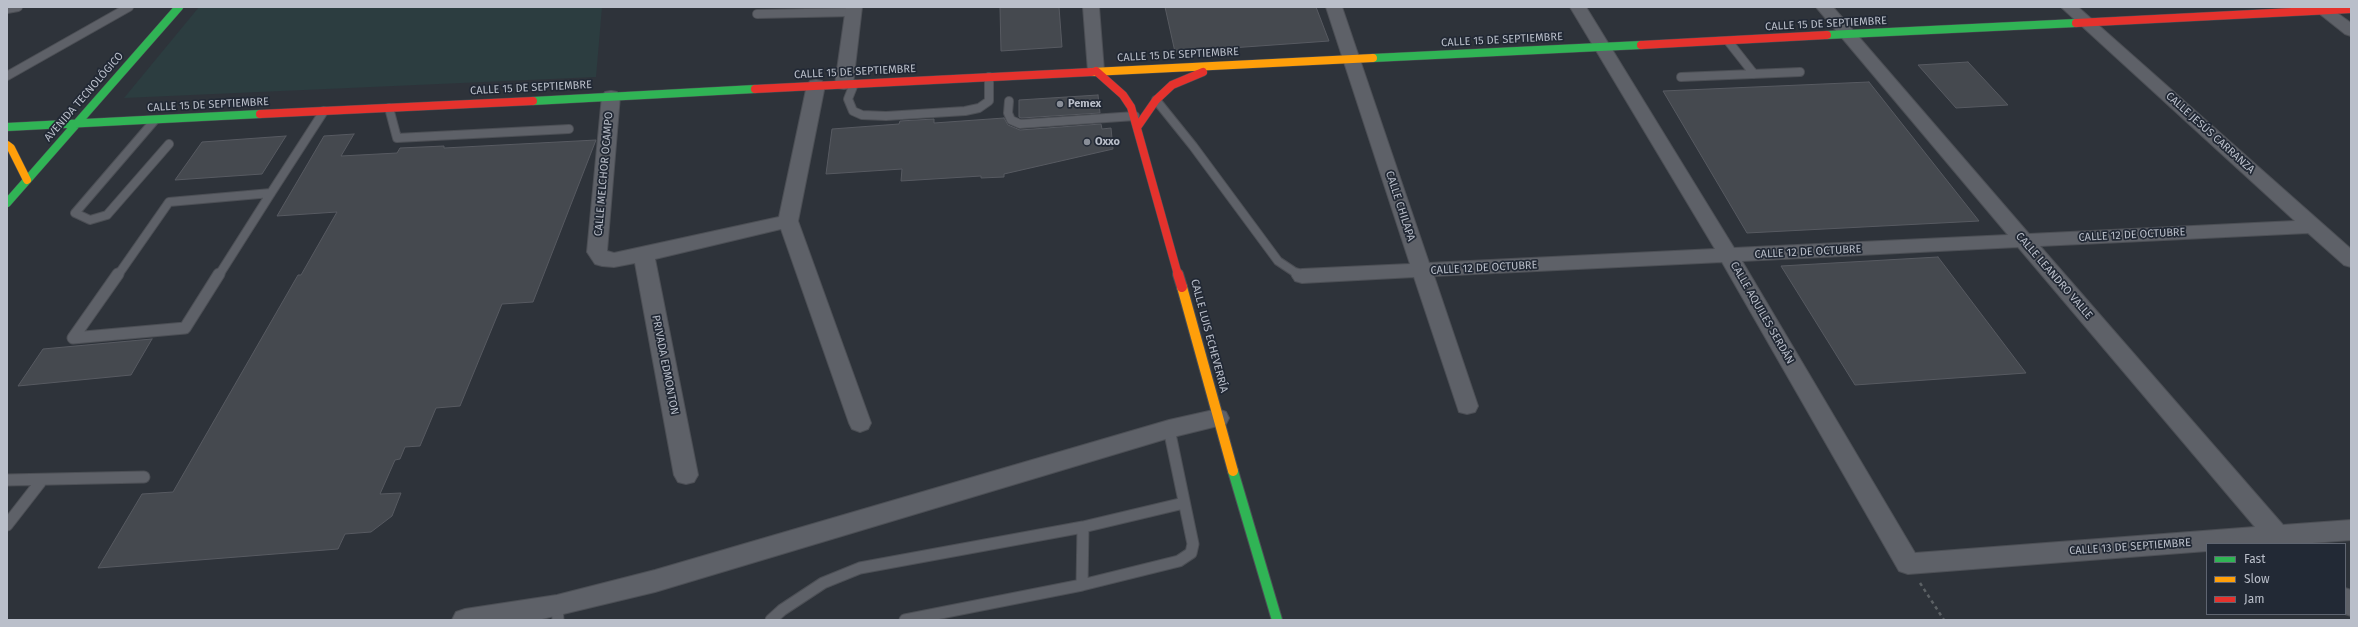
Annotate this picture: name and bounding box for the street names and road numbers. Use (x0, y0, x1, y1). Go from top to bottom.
street label: CALLE 15 DE SEPTIEMBRE (1765, 14, 1887, 34)
street label: CALLE 15 DE SEPTIEMBRE (1441, 30, 1563, 50)
street label: CALLE 15 DE SEPTIEMBRE (1117, 45, 1239, 65)
street label: AVENIDA TECNOLÓGICO (42, 50, 126, 144)
street label: CALLE 15 DE SEPTIEMBRE (794, 62, 916, 82)
street label: CALLE 15 DE SEPTIEMBRE (470, 78, 592, 98)
street label: CALLE JESÚS CARRANZA (2163, 90, 2257, 176)
street label: CALLE 15 DE SEPTIEMBRE (147, 95, 269, 115)
street label: CALLE MELCHOR OCAMPO (592, 111, 616, 237)
street label: CALLE CHILAPA (1382, 169, 1418, 243)
street label: CALLE 12 DE OCTUBRE (2078, 226, 2186, 244)
street label: CALLE LEANDRO VALLE (2013, 230, 2095, 322)
street label: CALLE 12 DE OCTUBRE (1754, 243, 1862, 261)
street label: CALLE 12 DE OCTUBRE (1430, 259, 1538, 277)
street label: CALLE AQUILES SERDÁN (1727, 259, 1797, 367)
street label: CALLE LUIS ECHEVERRÍA (1187, 278, 1231, 394)
street label: PRIVADA EDMONTON (649, 314, 681, 416)
street label: CALLE 13 DE SEPTIEMBRE (2069, 536, 2191, 558)

